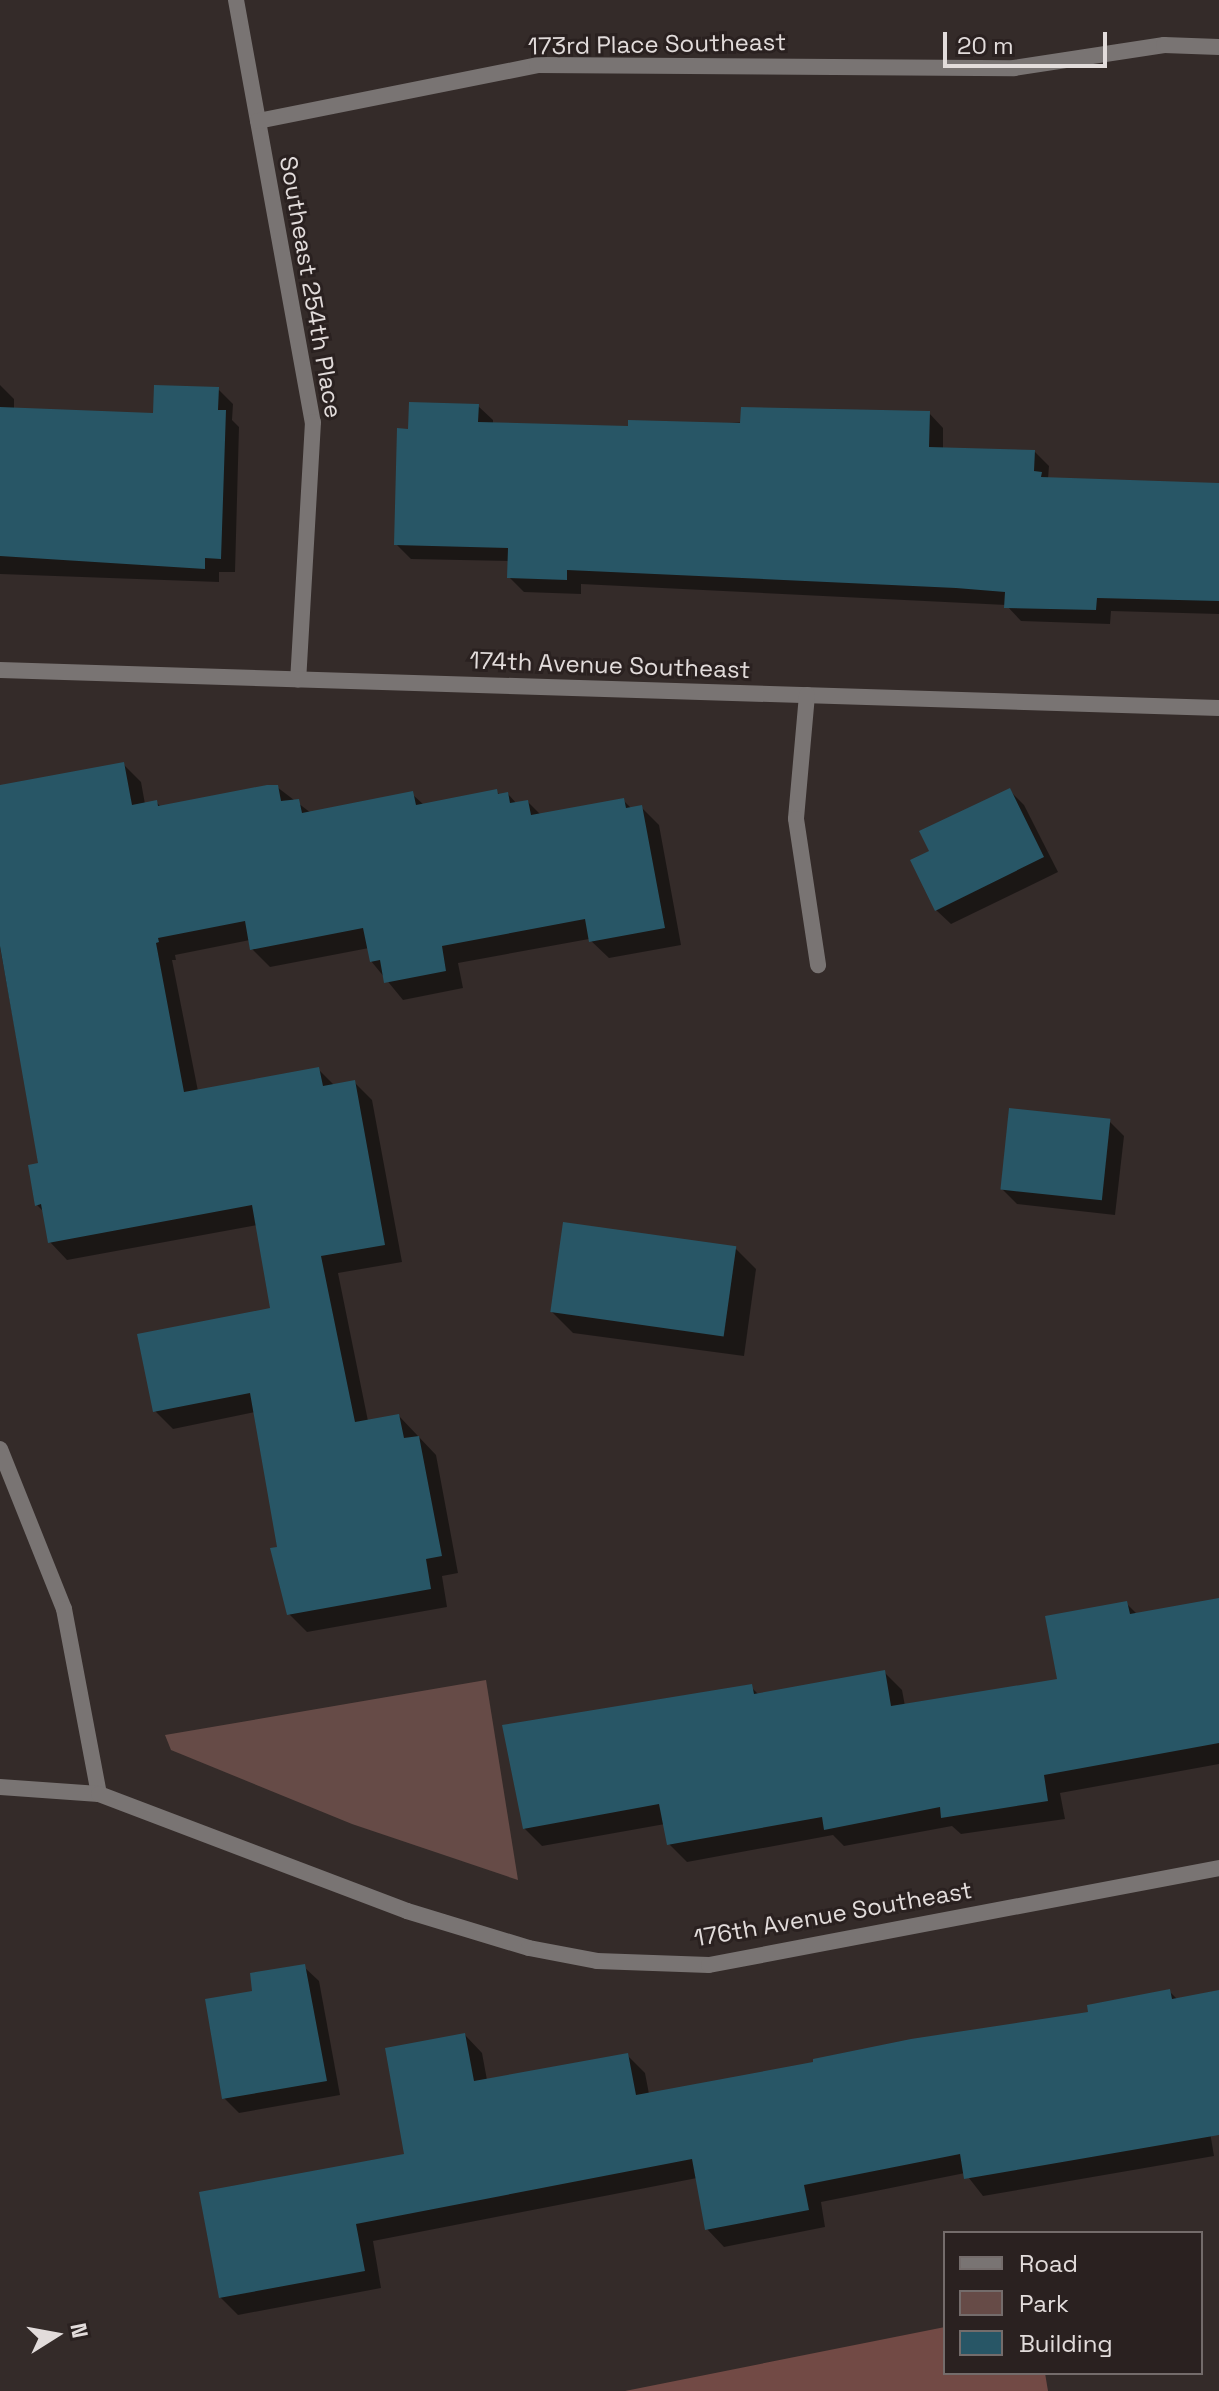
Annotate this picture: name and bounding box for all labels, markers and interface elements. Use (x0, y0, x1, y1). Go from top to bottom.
scale bar (947, 16, 1111, 66)
street label: 173rd Place Southeast (528, 27, 786, 61)
text: 20 m (957, 30, 1014, 61)
street label: Southeast 254th Place (274, 154, 348, 420)
street label: 174th Avenue Southeast (469, 646, 751, 684)
street label: 176th Avenue Southeast (692, 1875, 974, 1953)
legend (943, 2231, 1203, 2375)
text: Road (1019, 2248, 1078, 2279)
text: Park (1019, 2288, 1069, 2319)
north arrow (16, 2295, 96, 2375)
text: N (64, 2321, 95, 2340)
text: Building (1019, 2328, 1113, 2359)

